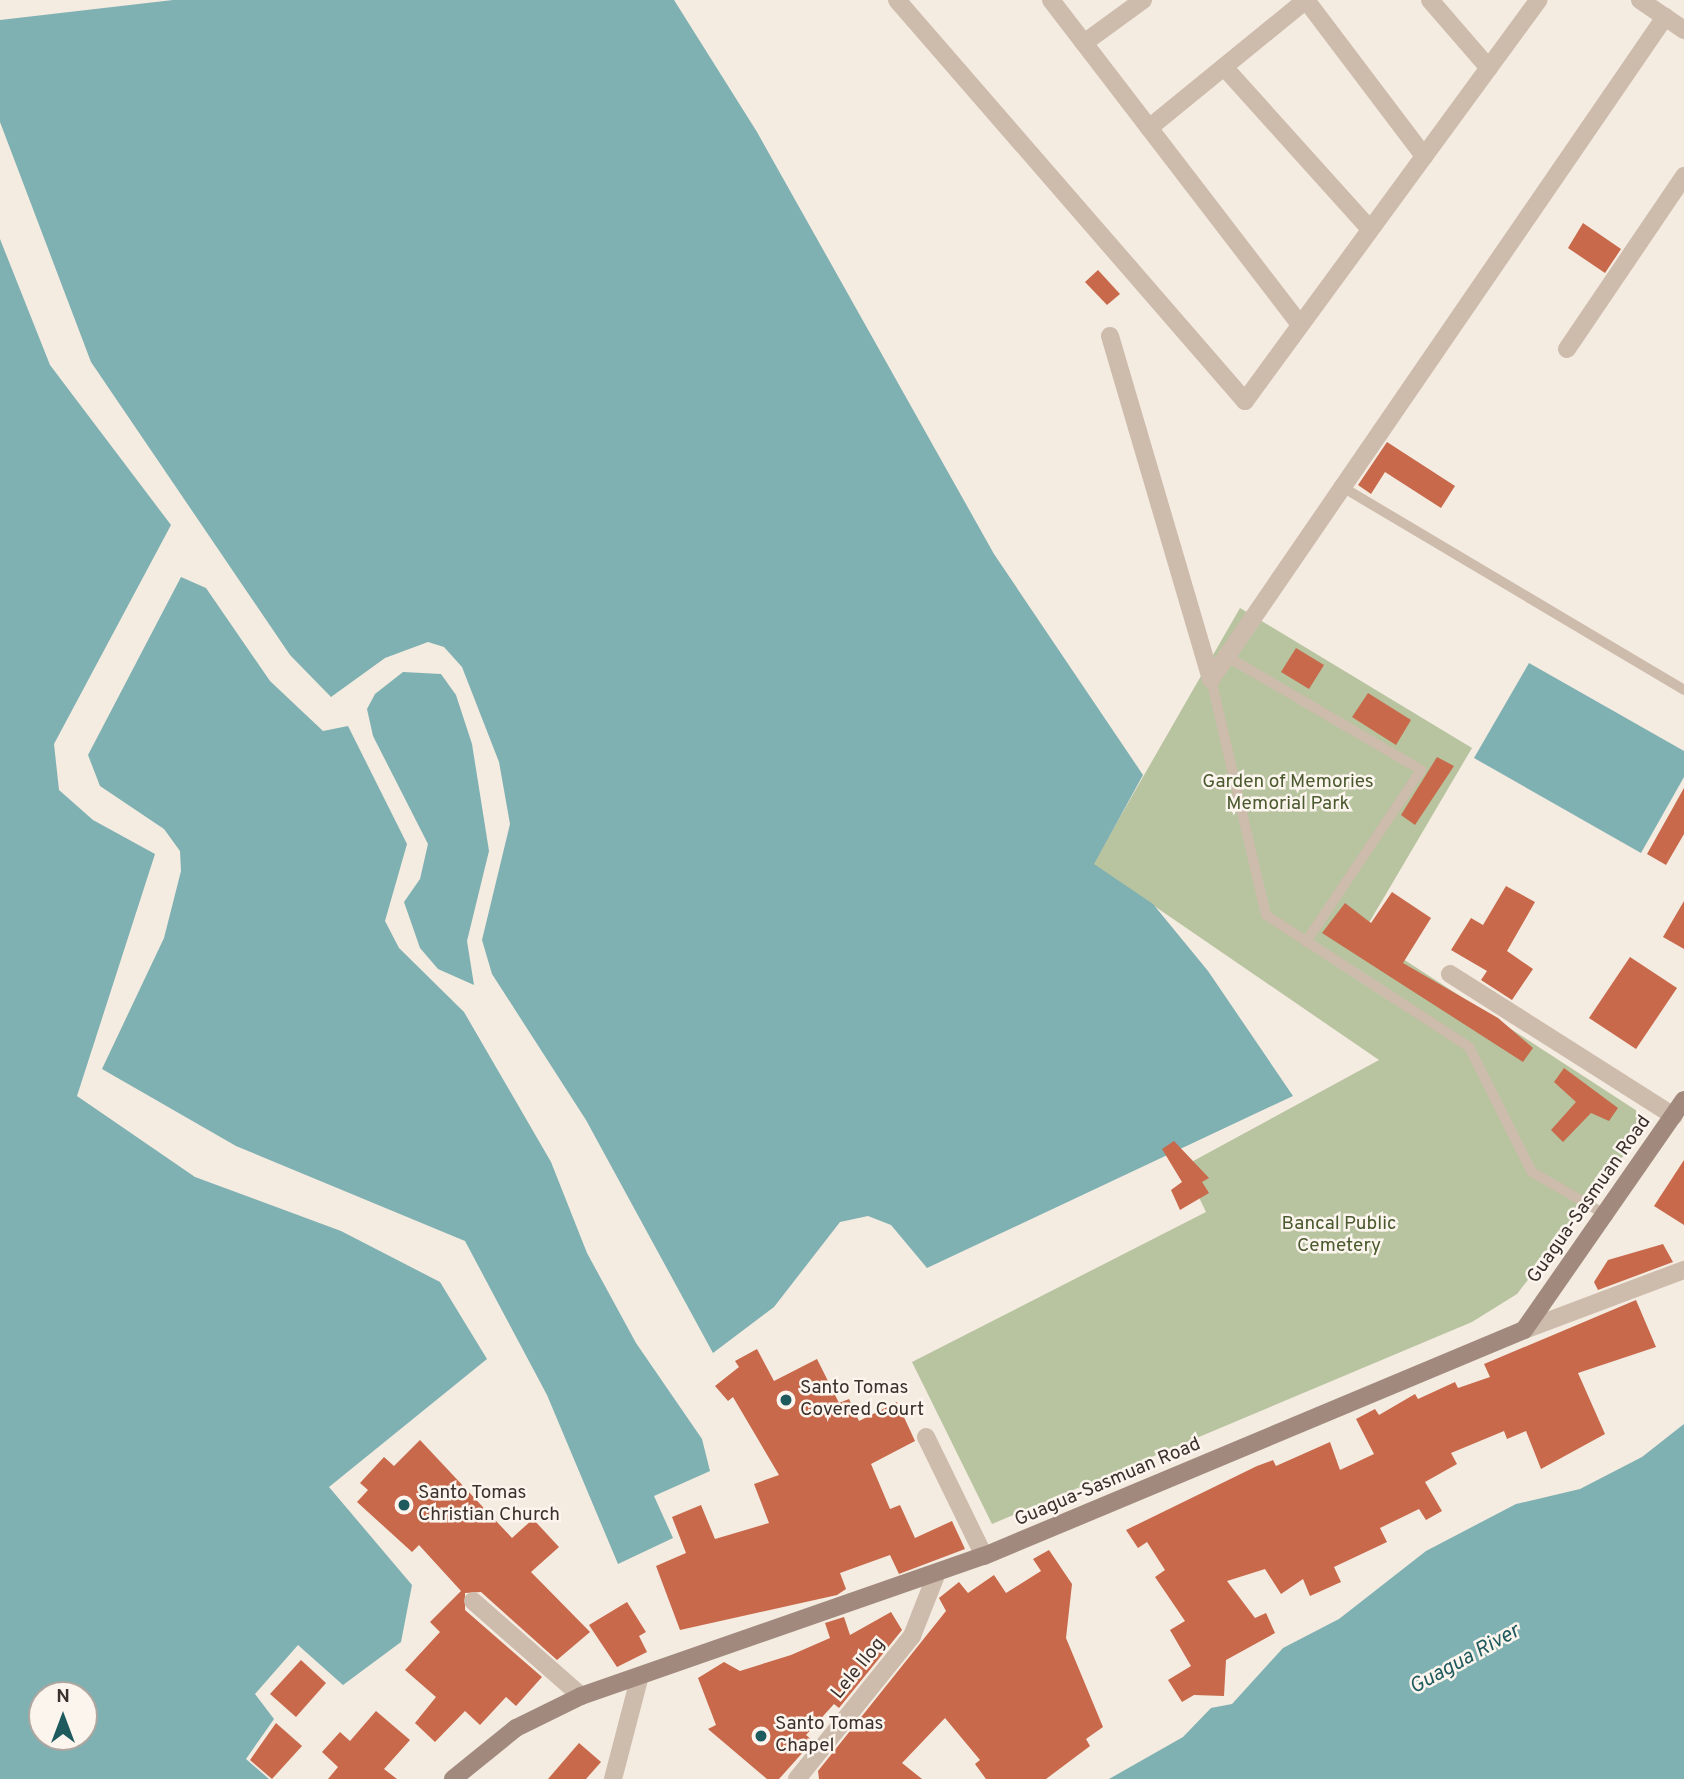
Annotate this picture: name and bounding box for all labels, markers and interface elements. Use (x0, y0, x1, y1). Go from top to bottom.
park label: Garden of Memories Memorial Park (1202, 772, 1374, 816)
street label: Guagua-Sasmuan Road (1523, 1112, 1657, 1288)
park label: Bancal Public Cemetery (1282, 1214, 1396, 1258)
place label: Santo Tomas Covered Court (800, 1378, 924, 1422)
marker: Santo Tomas Covered Court (778, 1392, 794, 1408)
street label: Guagua-Sasmuan Road (1012, 1434, 1204, 1532)
place label: Santo Tomas Christian Church (418, 1483, 560, 1527)
marker: Santo Tomas Christian Church (396, 1497, 412, 1513)
water label: Guagua River (1405, 1619, 1525, 1701)
street label: Lele Ilog (827, 1634, 891, 1704)
north arrow (28, 1681, 98, 1751)
text: N (56, 1685, 70, 1709)
place label: Santo Tomas Chapel (775, 1714, 884, 1758)
marker: Santo Tomas Chapel (753, 1728, 769, 1744)

